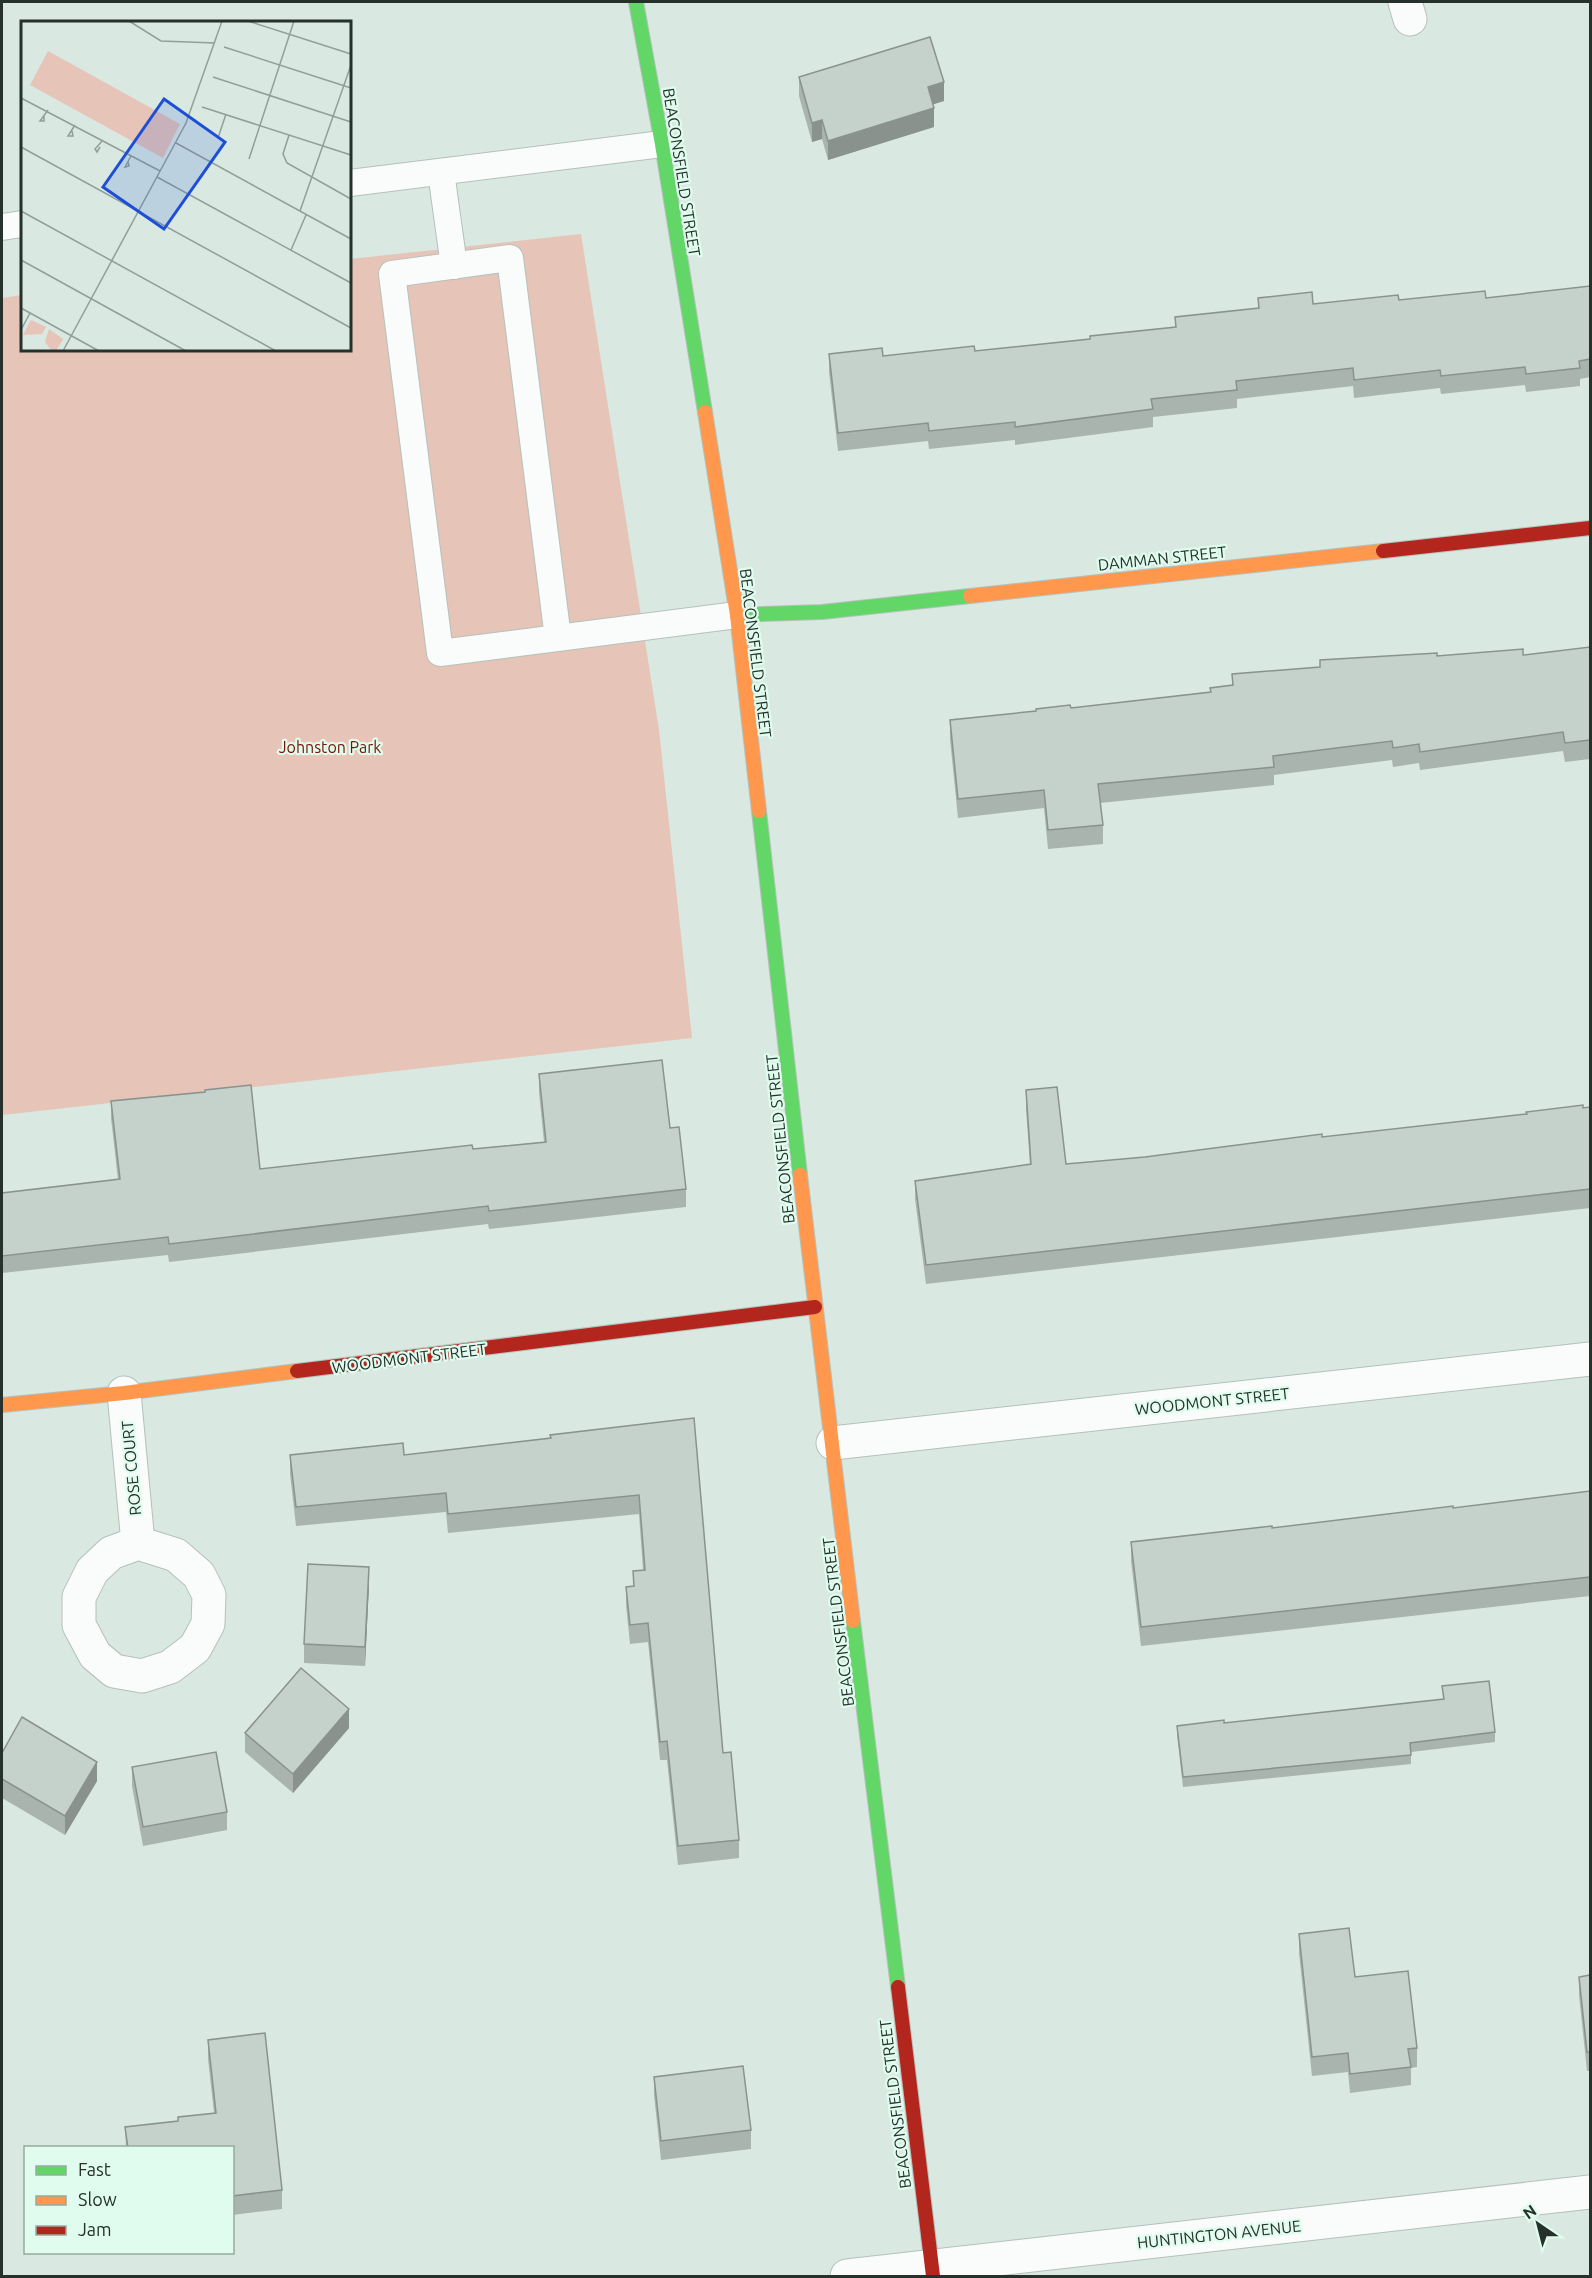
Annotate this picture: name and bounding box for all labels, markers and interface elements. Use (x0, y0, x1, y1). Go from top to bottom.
inset map (21, 21, 351, 351)
street label: BEACONSFIELD STREET (660, 87, 704, 258)
street label: DAMMAN STREET (1097, 542, 1227, 574)
street label: BEACONSFIELD STREET (737, 567, 775, 739)
park label: Johnston Park (279, 738, 381, 756)
street label: BEACONSFIELD STREET (762, 1053, 798, 1225)
street label: WOODMONT STREET (331, 1340, 487, 1376)
street label: WOODMONT STREET (1134, 1384, 1290, 1418)
street label: ROSE COURT (118, 1420, 144, 1516)
street label: BEACONSFIELD STREET (819, 1536, 857, 1708)
street label: BEACONSFIELD STREET (876, 2018, 914, 2190)
legend (24, 2146, 234, 2254)
text: Fast (78, 2159, 111, 2179)
text: Slow (78, 2189, 117, 2209)
north arrow (1508, 2194, 1568, 2254)
text: N (1519, 2201, 1539, 2223)
street label: HUNTINGTON AVENUE (1136, 2216, 1302, 2252)
text: Jam (78, 2219, 112, 2239)

